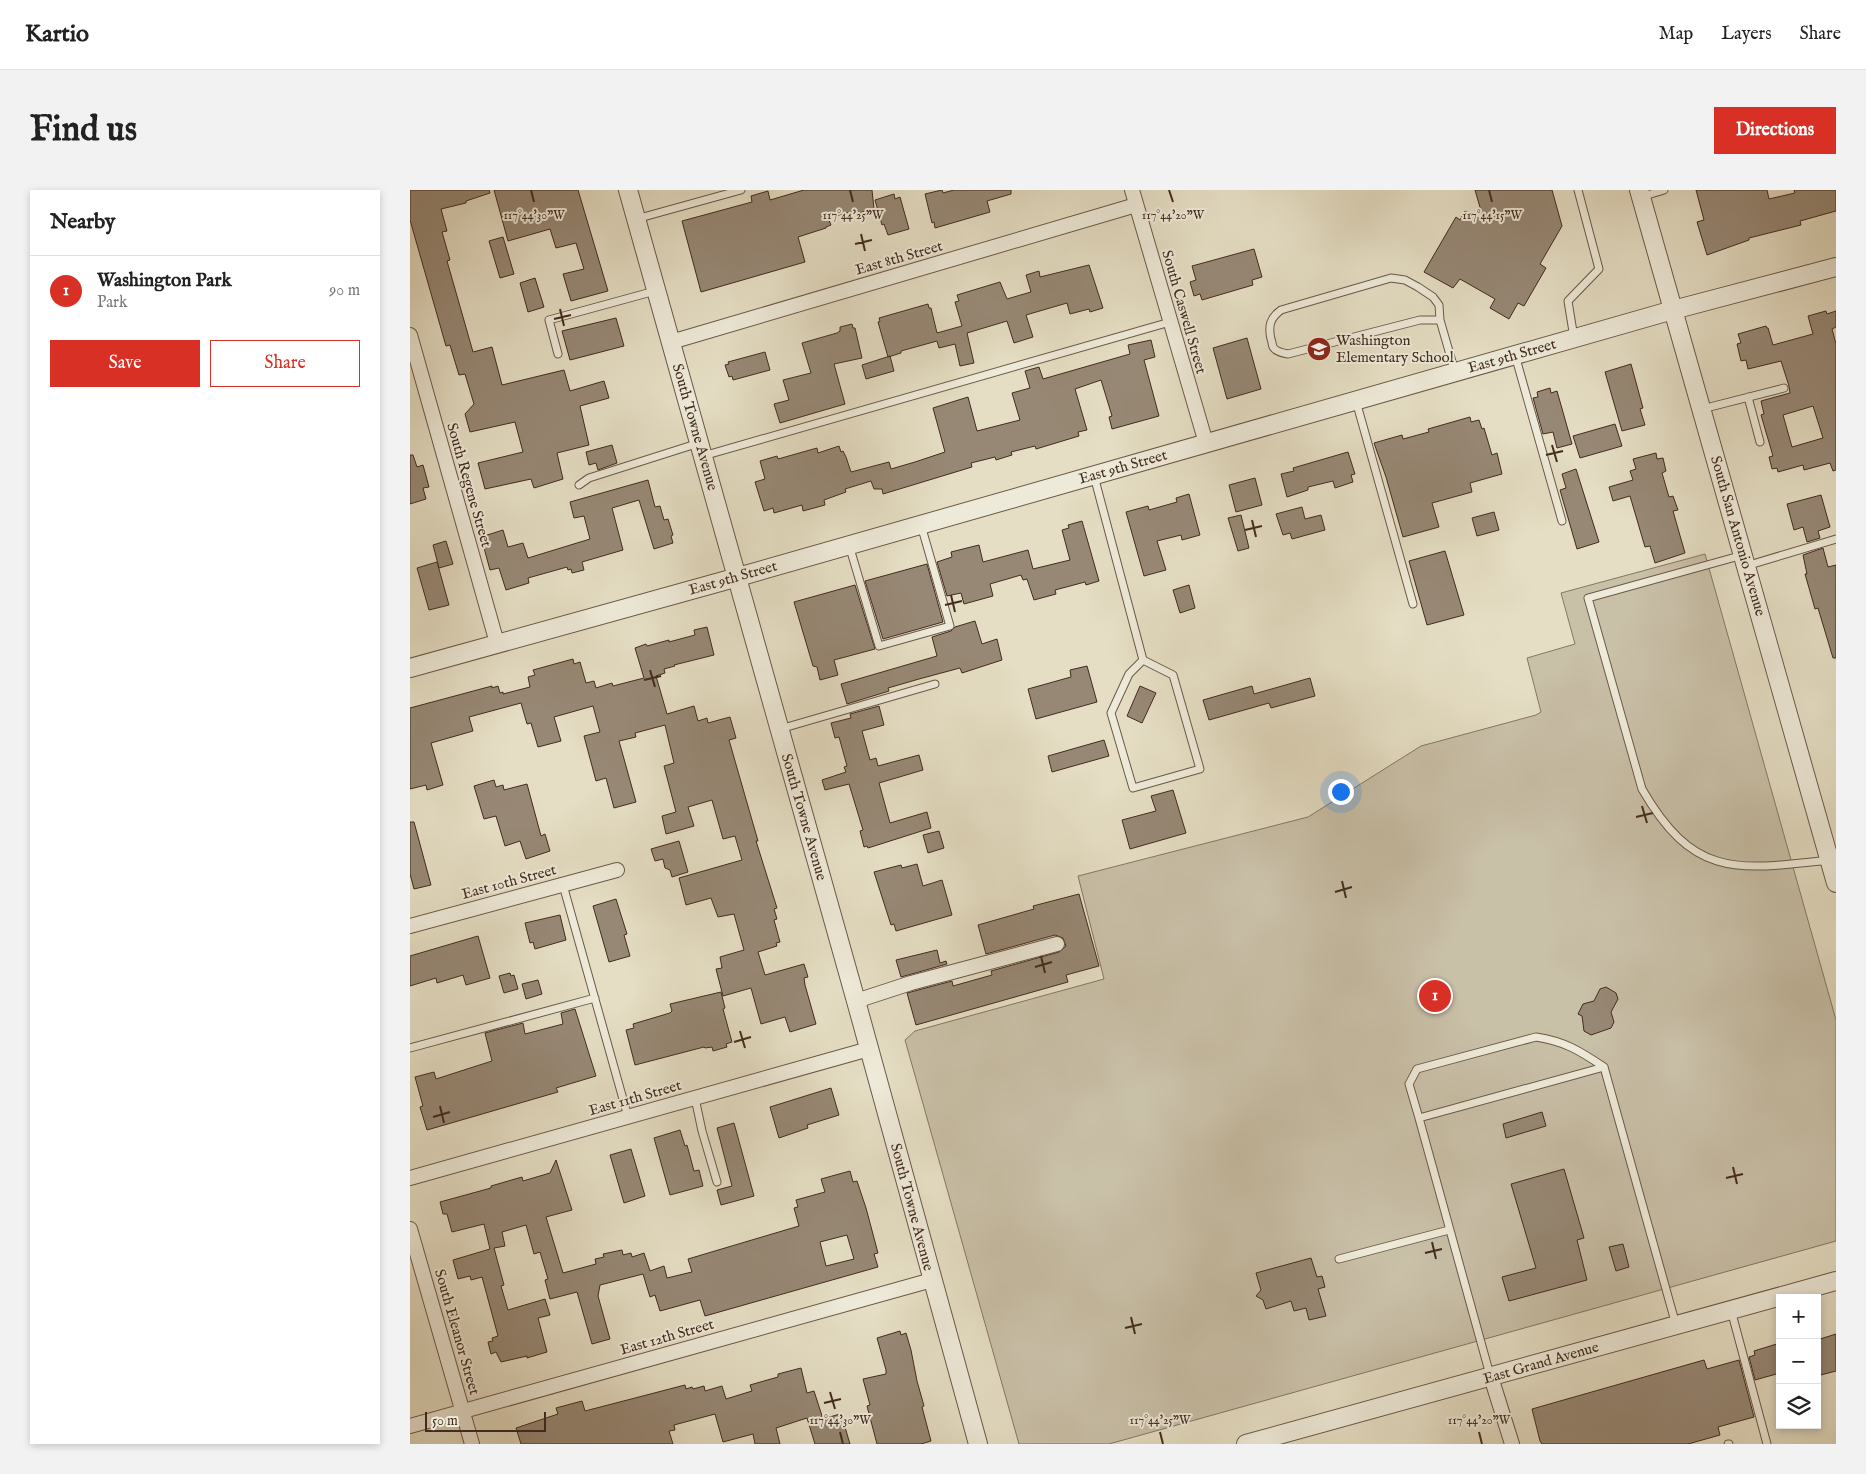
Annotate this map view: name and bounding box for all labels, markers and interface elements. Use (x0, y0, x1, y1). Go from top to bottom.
text: Kartio (25, 19, 89, 50)
text: Map (1659, 23, 1693, 46)
text: Layers (1721, 23, 1772, 46)
text: Share (1800, 23, 1841, 46)
button: Directions (1714, 107, 1836, 154)
text: Find us (30, 108, 137, 153)
text: 117°44'30"W (503, 208, 565, 223)
text: 117°44'25"W (823, 208, 884, 223)
text: 117°44'20"W (1142, 208, 1205, 223)
text: 117°44'15"W (1462, 208, 1522, 223)
text: Nearby (50, 209, 115, 236)
street label: East 8th Street (853, 236, 945, 280)
street label: South Caswell Street (1157, 248, 1211, 376)
text: Washington Park (97, 269, 232, 293)
text: 1 (63, 281, 69, 301)
text: 90 m (329, 281, 360, 301)
text: Park (97, 293, 127, 313)
place label: Washington Elementary School (1336, 331, 1455, 367)
street label: East 9th Street (1466, 334, 1558, 378)
school or university icon: Washington Elementary School (1306, 336, 1332, 362)
button: Save (50, 340, 200, 387)
button: Share (210, 340, 360, 387)
street label: South Towne Avenue (668, 361, 722, 493)
street label: South Regene Street (442, 421, 496, 549)
street label: East 9th Street (1077, 445, 1169, 489)
street label: South San Antonio Avenue (1706, 454, 1770, 618)
street label: East 9th Street (687, 556, 779, 600)
street label: South Towne Avenue (777, 751, 831, 883)
your location (1328, 779, 1354, 805)
street label: East 10th Street (460, 860, 558, 904)
pin: 1 (1419, 977, 1451, 1015)
street label: East 11th Street (587, 1076, 683, 1120)
street label: South Towne Avenue (886, 1141, 938, 1273)
street label: South Eleanor Street (430, 1267, 484, 1397)
map controls (1776, 1294, 1821, 1429)
button: + (1776, 1294, 1821, 1339)
street label: East 12th Street (618, 1315, 716, 1359)
street label: East Grand Avenue (1481, 1337, 1601, 1389)
button: − (1776, 1339, 1821, 1384)
button: layers (1776, 1384, 1821, 1429)
scale bar (425, 1409, 546, 1432)
text: 50 m (432, 1412, 458, 1430)
text: 117°44'30"W (809, 1413, 871, 1428)
text: 117°44'25"W (1130, 1413, 1191, 1428)
text: 117°44'20"W (1448, 1413, 1511, 1428)

